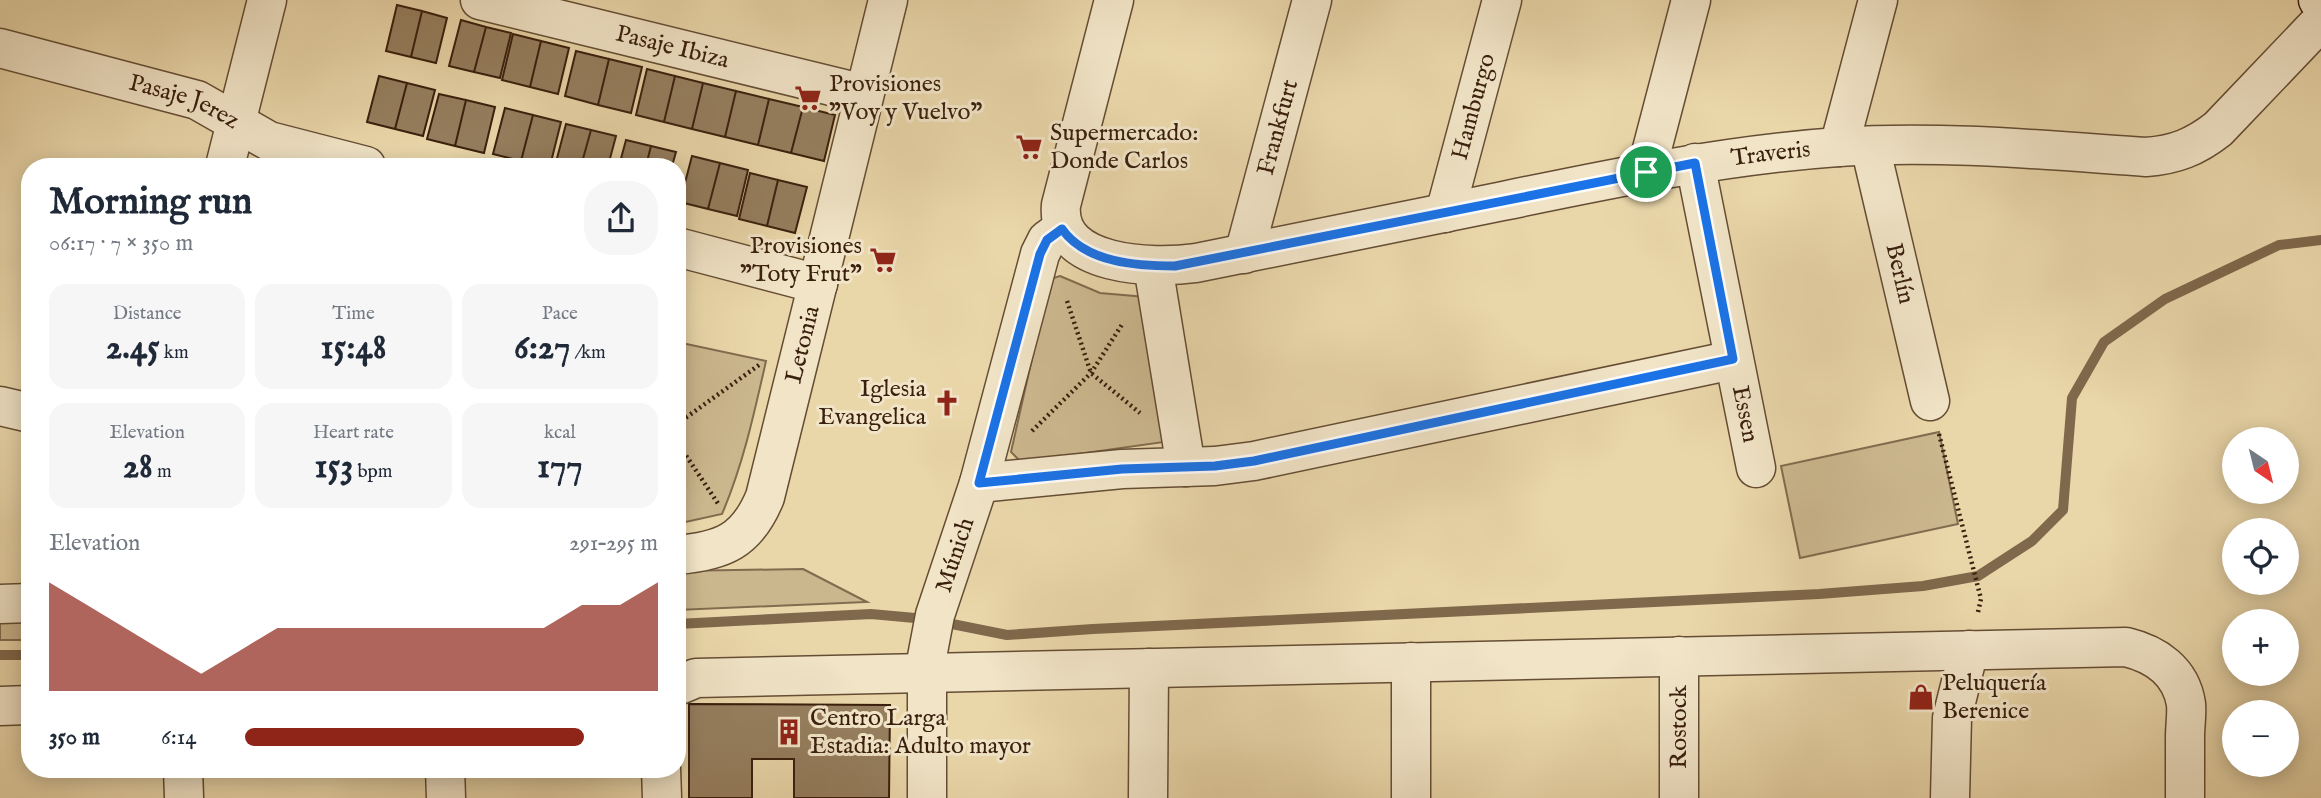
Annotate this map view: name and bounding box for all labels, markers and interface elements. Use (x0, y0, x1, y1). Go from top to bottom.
street label: Pasaje Ibiza (612, 18, 733, 76)
street label: Hamburgo (1444, 50, 1503, 164)
street label: Pasaje Jerez (126, 67, 245, 136)
place label: Provisiones "Voy y Vuelvo" (829, 69, 982, 128)
street label: Frankfurt (1250, 76, 1306, 179)
supermarket icon: Provisiones "Voy y Vuelvo" (793, 83, 823, 113)
place label: Supermercado: Donde Carlos (1050, 118, 1199, 177)
supermarket icon: Supermercado: Donde Carlos (1014, 132, 1044, 162)
street label: Traveris (1729, 134, 1812, 174)
pin (1616, 142, 1676, 202)
icon: arrive (1627, 153, 1665, 191)
text: Morning run (49, 179, 252, 227)
button: share (584, 181, 658, 255)
text: 06:17 · 7 × 350 m (49, 229, 193, 258)
place label: Provisiones "Toty Frut" (740, 231, 862, 290)
street label: Berlín (1878, 240, 1922, 307)
supermarket icon: Provisiones "Toty Frut" (868, 245, 898, 275)
text: Distance (113, 302, 182, 326)
text: Time (332, 302, 375, 326)
text: Pace (542, 302, 578, 326)
street label: Letonia (778, 302, 827, 387)
text: 2.45 (106, 326, 160, 371)
text: 15:48 (321, 326, 386, 371)
text: 6:27 (514, 326, 570, 371)
text: km (160, 341, 189, 365)
text: /km (570, 341, 606, 365)
place label: Iglesia Evangelica (818, 374, 927, 433)
street label: Essen (1724, 383, 1766, 445)
church icon: Iglesia Evangelica (932, 388, 962, 418)
text: Elevation (109, 421, 185, 445)
text: Heart rate (313, 421, 394, 445)
text: kcal (544, 421, 576, 445)
north arrow (2222, 427, 2300, 504)
map controls (2222, 427, 2299, 777)
text: 28 (123, 445, 153, 490)
text: 153 (314, 445, 353, 490)
text: 177 (537, 445, 583, 490)
text: m (153, 460, 172, 484)
text: bpm (353, 460, 393, 484)
street label: Múnich (928, 513, 982, 596)
button: locate (2222, 518, 2299, 595)
text: Elevation (49, 529, 140, 558)
text: 291–295 m (569, 529, 658, 558)
button: + (2222, 609, 2299, 686)
place label: Peluquería Berenice (1942, 668, 2047, 727)
shop icon: Peluquería Berenice (1906, 682, 1936, 712)
street label: Rostock (1664, 685, 1695, 769)
button: − (2222, 700, 2299, 777)
place label: Centro Larga Estadia: Adulto mayor (810, 703, 1031, 762)
building icon: Centro Larga Estadia: Adulto mayor (774, 717, 804, 747)
text: 350 m (49, 723, 100, 752)
text: 6:14 (161, 723, 197, 752)

